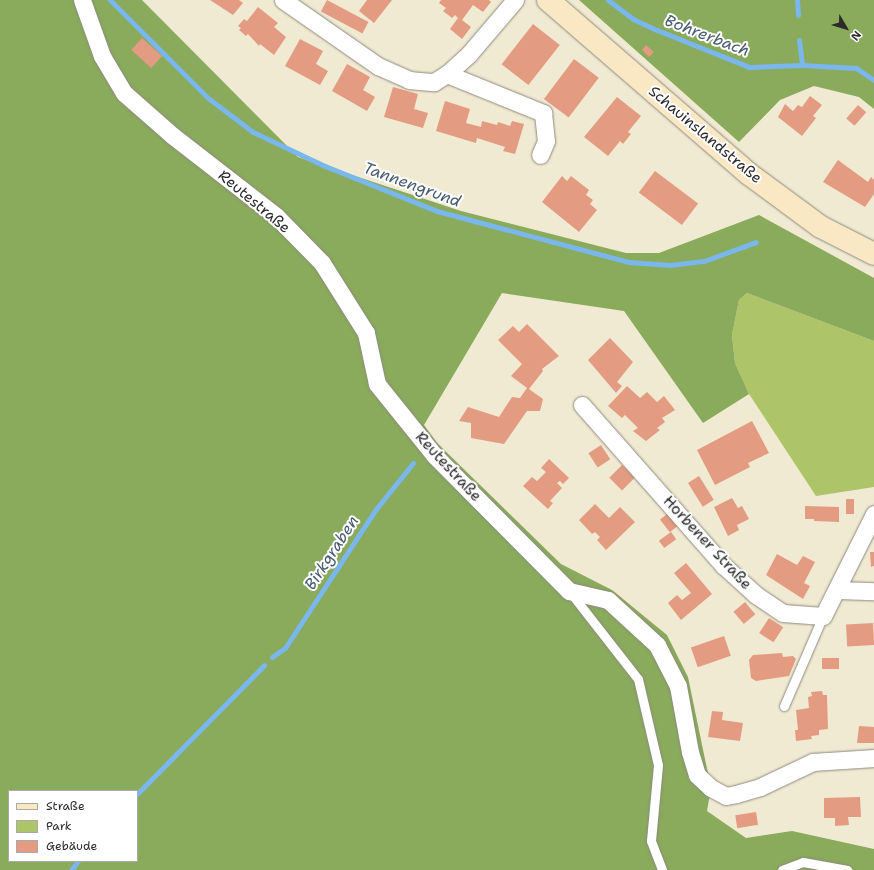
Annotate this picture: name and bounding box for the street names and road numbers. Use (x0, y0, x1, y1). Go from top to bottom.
street label: Schauinslandstraße (645, 82, 765, 188)
street label: Reutestraße (214, 167, 294, 237)
street label: Reutestraße (411, 428, 485, 506)
street label: Horbener Straße (659, 492, 755, 594)

